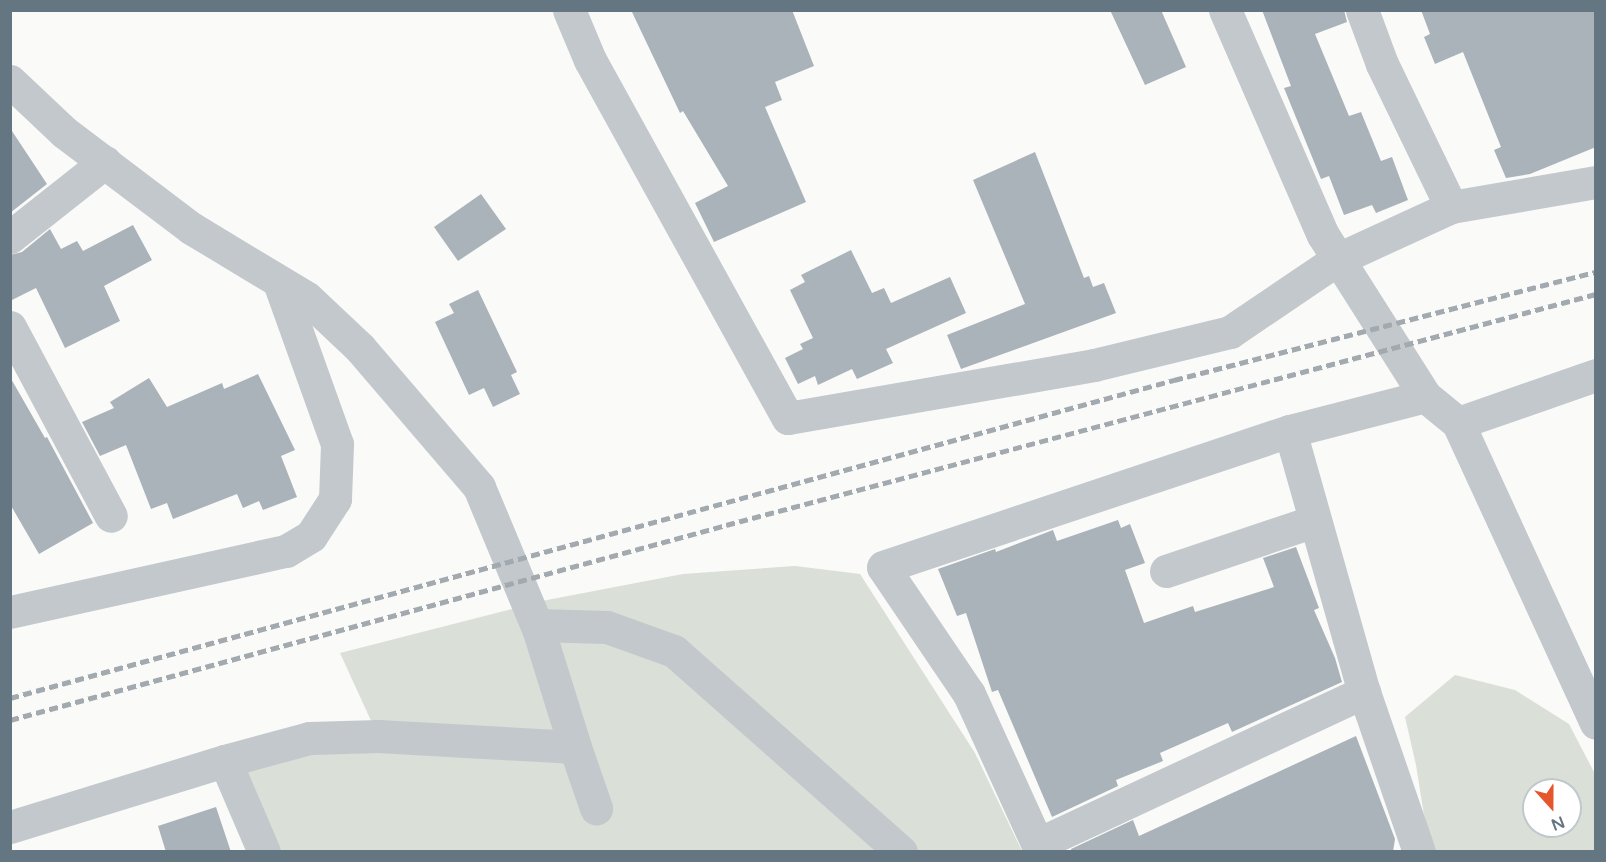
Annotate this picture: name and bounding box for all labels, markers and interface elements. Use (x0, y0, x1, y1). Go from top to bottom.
north arrow (1522, 778, 1582, 838)
text: N (1548, 811, 1567, 835)

